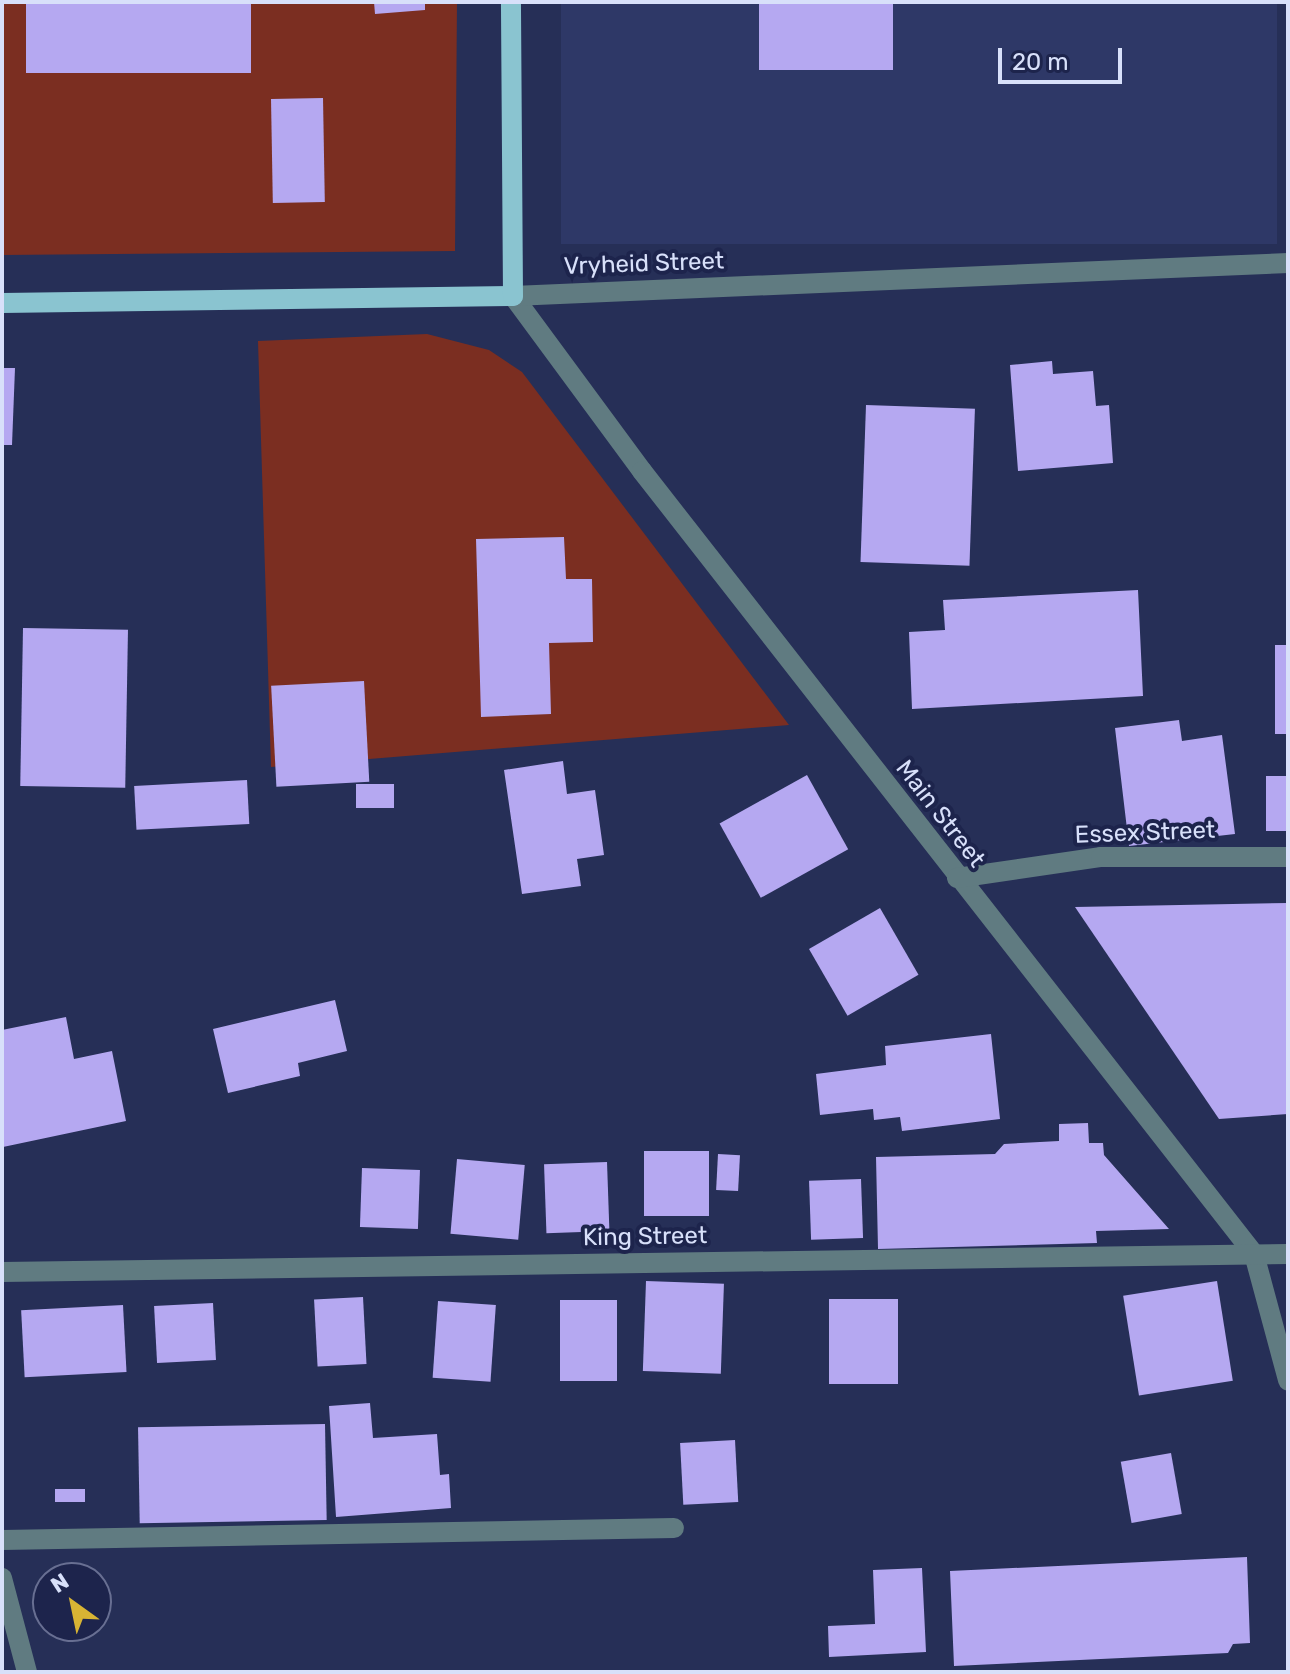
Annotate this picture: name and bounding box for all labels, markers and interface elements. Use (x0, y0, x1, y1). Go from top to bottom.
scale bar (1002, 32, 1126, 82)
text: 20 m (1012, 48, 1069, 76)
street label: Vryheid Street (563, 247, 725, 281)
street label: Main Street (889, 755, 991, 873)
street label: Essex Street (1074, 816, 1216, 850)
street label: King Street (583, 1222, 707, 1252)
north arrow (32, 1562, 112, 1642)
text: N (46, 1568, 74, 1599)

